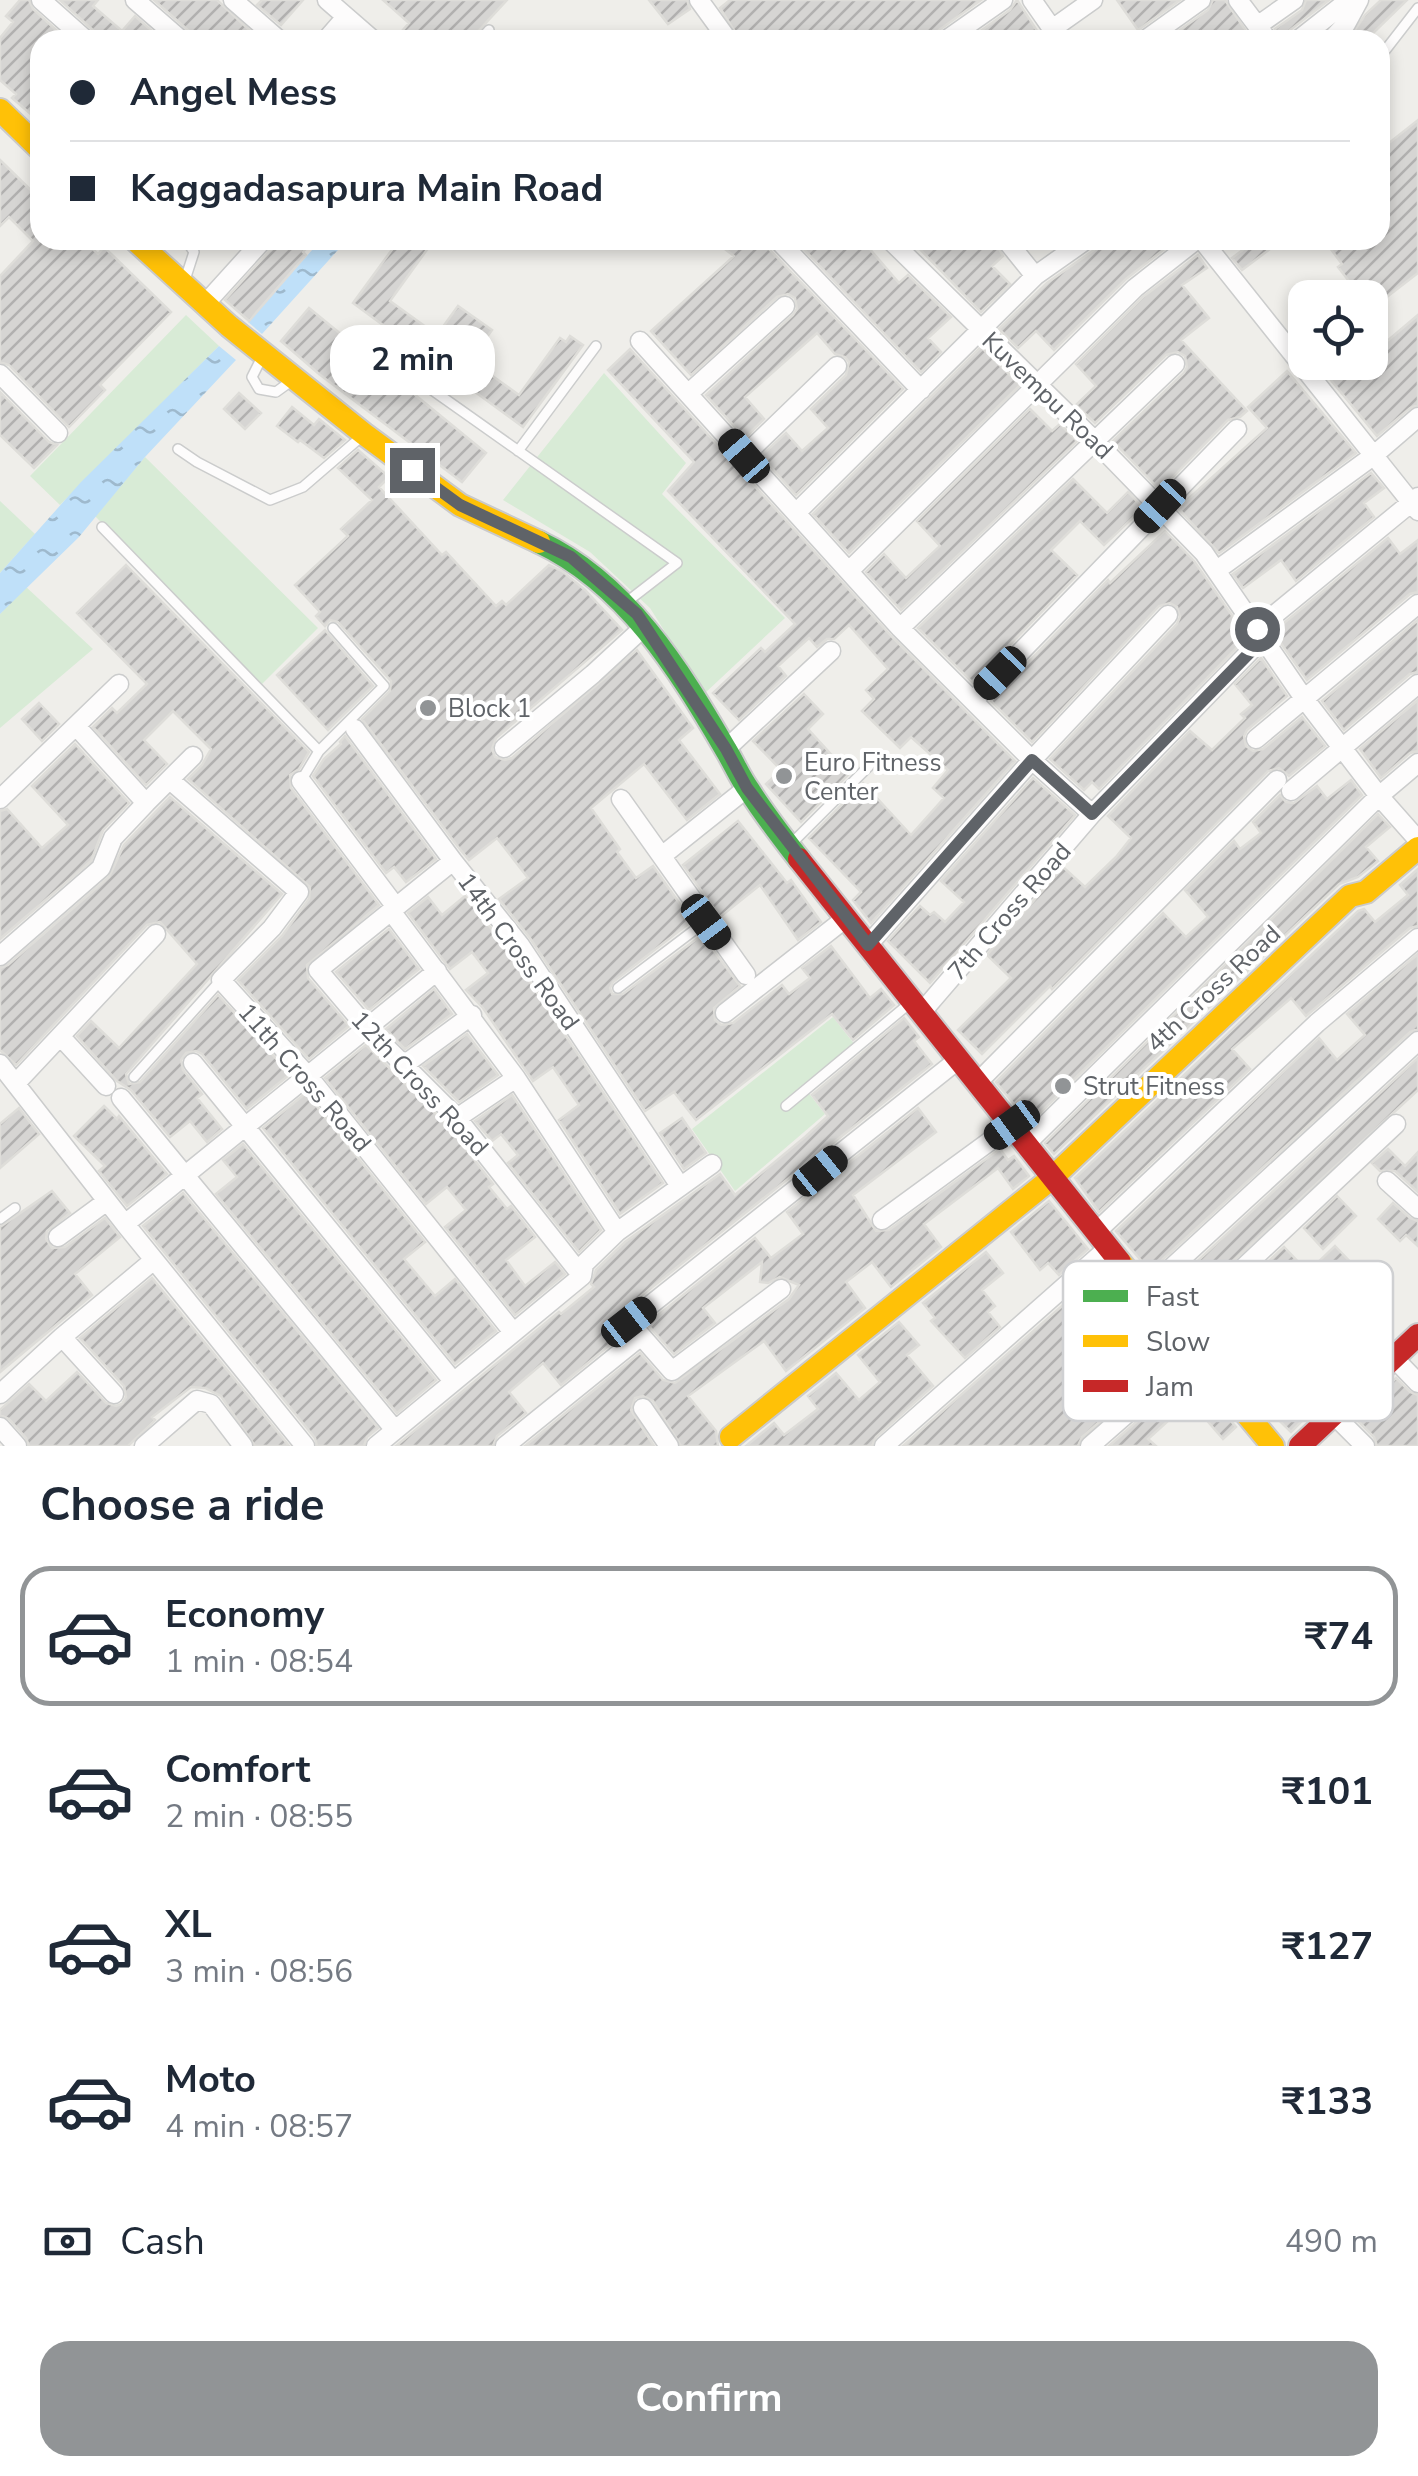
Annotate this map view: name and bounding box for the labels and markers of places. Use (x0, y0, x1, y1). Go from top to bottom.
place label: Block 1 (448, 692, 532, 726)
marker: Block 1 (417, 697, 439, 719)
place label: Euro Fitness Center (804, 746, 942, 809)
marker: Euro Fitness Center (773, 765, 795, 787)
place label: Strut Fitness (1083, 1070, 1225, 1104)
marker: Strut Fitness (1052, 1075, 1074, 1097)

